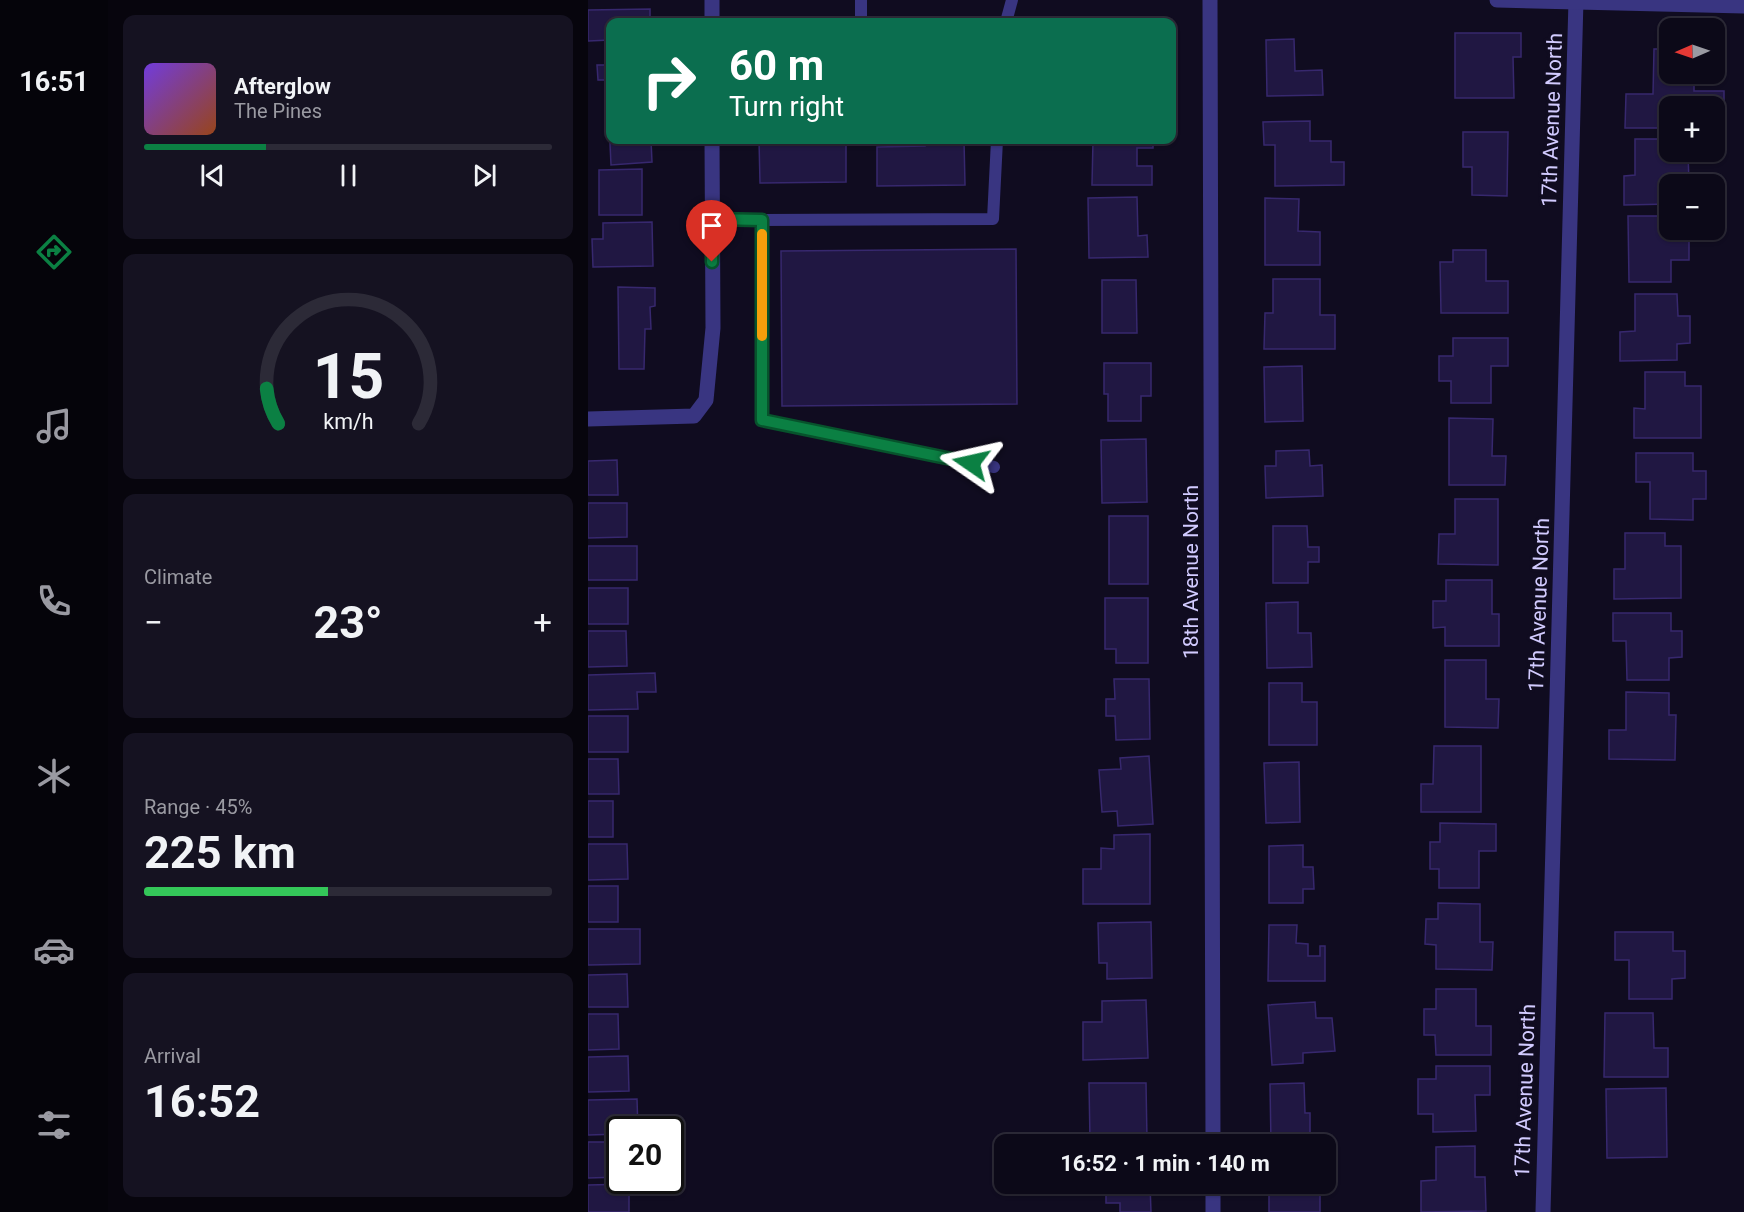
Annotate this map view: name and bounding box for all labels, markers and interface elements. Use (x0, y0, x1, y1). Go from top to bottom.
north arrow (1659, 18, 1725, 84)
map controls (1659, 18, 1725, 240)
street label: 17th Avenue North (1537, 33, 1567, 207)
text: 60 m (729, 41, 824, 90)
icon: right (630, 42, 708, 120)
text: 16:51 (19, 66, 89, 98)
text: Afterglow (234, 74, 331, 99)
text: Turn right (729, 91, 844, 123)
button: + (1659, 96, 1725, 162)
text: The Pines (234, 99, 322, 123)
icon: previous (196, 159, 229, 192)
icon: pause (332, 159, 365, 192)
icon: next (468, 159, 501, 192)
button: − (1659, 174, 1725, 240)
pin (686, 200, 737, 262)
icon: arrive (695, 209, 728, 242)
icon: directions (33, 231, 75, 273)
text: 15 (312, 340, 384, 413)
icon: music (33, 405, 75, 447)
text: km/h (323, 409, 373, 434)
position arrow (939, 431, 1003, 495)
street label: 18th Avenue North (1179, 485, 1203, 659)
street label: 17th Avenue North (1524, 518, 1554, 692)
text: Climate (144, 565, 212, 589)
icon: phone (33, 580, 75, 622)
text: 23° (313, 596, 383, 649)
text: − (144, 603, 163, 642)
text: + (533, 603, 552, 642)
icon: climate (33, 755, 75, 797)
text: Range · 45% (144, 795, 252, 819)
text: 225 km (144, 826, 296, 879)
icon: car (33, 929, 75, 971)
street label: 17th Avenue North (1510, 1004, 1540, 1178)
text: Arrival (144, 1044, 201, 1068)
text: 16:52 (144, 1075, 260, 1128)
icon: filters (33, 1104, 75, 1146)
speed limit sign: 20 (606, 1116, 684, 1194)
text: 16:52 · 1 min · 140 m (1060, 1151, 1270, 1176)

